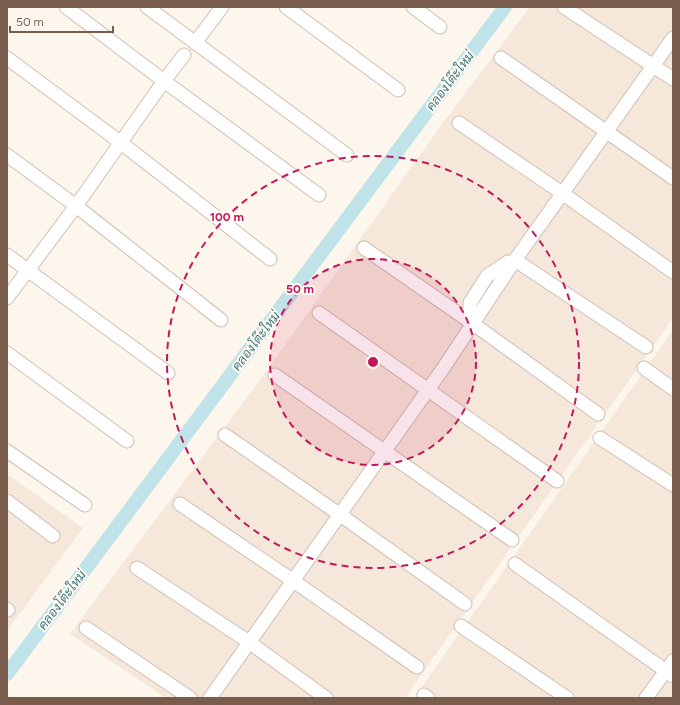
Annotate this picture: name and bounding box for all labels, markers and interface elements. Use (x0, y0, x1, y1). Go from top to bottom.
scale bar (10, 8, 113, 34)
text: 50 m (16, 15, 44, 29)
water label: คลองโต๊ะใหม่ (422, 47, 478, 113)
text: 100 m (210, 210, 244, 224)
text: 50 m (286, 282, 314, 296)
water label: คลองโต๊ะใหม่ (228, 307, 284, 373)
centre of rings (366, 355, 380, 369)
water label: คลองโต๊ะใหม่ (34, 566, 90, 632)

